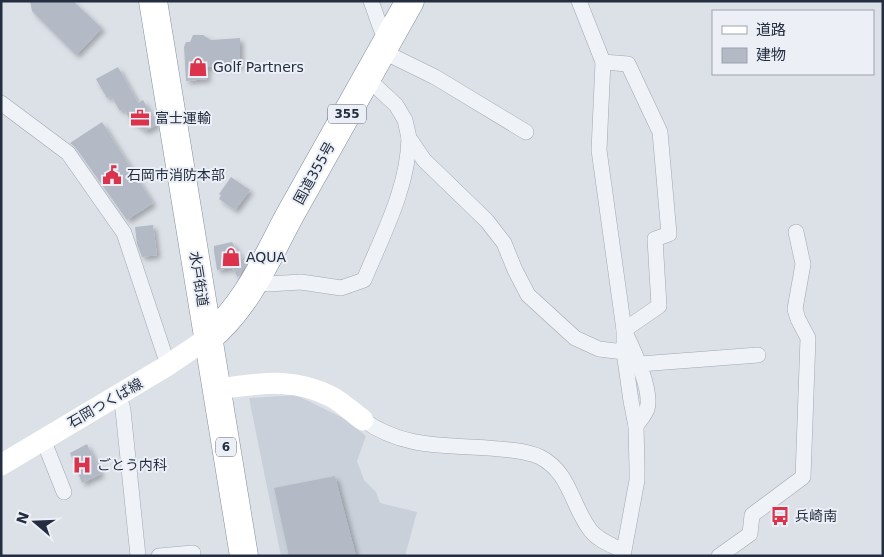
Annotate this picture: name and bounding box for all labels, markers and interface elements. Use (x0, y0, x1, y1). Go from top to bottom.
legend (712, 10, 874, 75)
text: 道路 (756, 21, 786, 39)
text: 建物 (756, 46, 786, 64)
shop icon: Golf Partners (187, 56, 209, 78)
place label: Golf Partners (213, 59, 304, 75)
road number: 355 (328, 105, 366, 124)
office icon: 富士運輸 (129, 107, 151, 129)
place label: 富士運輸 (155, 110, 211, 126)
street label: 国道355号 (290, 139, 338, 207)
public building icon: 石岡市消防本部 (101, 164, 123, 186)
place label: 石岡市消防本部 (127, 167, 225, 183)
shop icon: AQUA (220, 246, 242, 268)
place label: AQUA (246, 249, 287, 265)
street label: 水戸街道 (187, 250, 211, 308)
street label: 石岡つくば線 (65, 375, 145, 431)
road number: 6 (216, 438, 236, 457)
hospital icon: ごとう内科 (71, 454, 93, 476)
place label: ごとう内科 (97, 457, 167, 473)
north arrow (10, 497, 60, 547)
bus stop icon: 兵崎南 (769, 505, 791, 527)
place label: 兵崎南 (795, 508, 837, 524)
text: N (13, 510, 32, 526)

